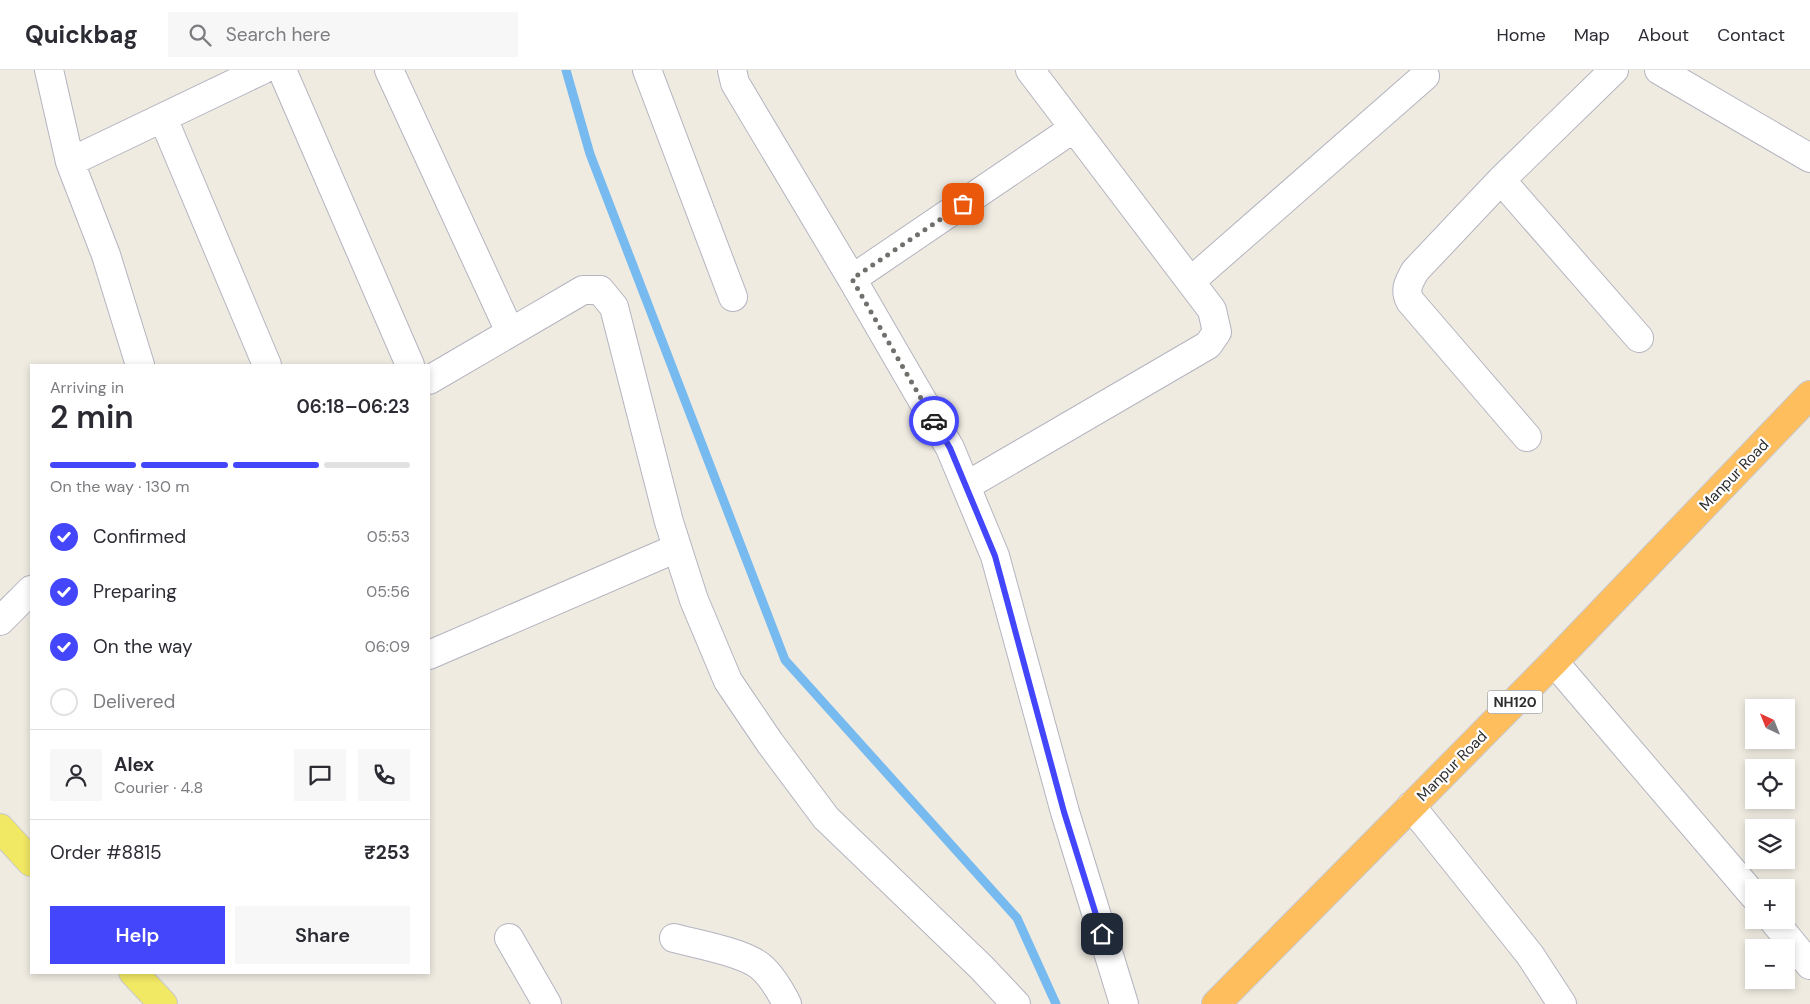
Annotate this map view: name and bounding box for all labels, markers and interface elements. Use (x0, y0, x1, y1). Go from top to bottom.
search box (168, 12, 518, 57)
text: Quickbag (25, 19, 138, 50)
icon: search (186, 21, 214, 49)
text: Search here (226, 22, 331, 47)
text: Home (1496, 23, 1546, 47)
text: Map (1574, 23, 1610, 47)
text: About (1638, 23, 1689, 47)
text: Contact (1717, 23, 1785, 47)
pin (942, 183, 984, 225)
icon: bag (949, 190, 977, 218)
text: Arriving in (50, 377, 124, 398)
text: 06:18–06:23 (296, 394, 410, 419)
text: 2 min (50, 396, 134, 438)
courier (909, 396, 959, 446)
icon: car (920, 407, 948, 435)
street label: Manpur Road (1695, 435, 1773, 515)
text: On the way · 130 m (50, 476, 190, 497)
icon: check (50, 523, 78, 551)
text: Confirmed (93, 524, 186, 549)
text: 05:53 (367, 526, 410, 547)
icon: check (50, 578, 78, 606)
text: Preparing (93, 579, 177, 604)
text: 05:56 (366, 581, 410, 602)
icon: check (50, 633, 78, 661)
text: On the way (93, 634, 193, 659)
text: 06:09 (365, 636, 410, 657)
text: Delivered (93, 689, 175, 714)
road number: NH120 (1488, 690, 1542, 714)
north arrow (1745, 699, 1795, 749)
map controls (1745, 699, 1795, 989)
street label: Manpur Road (1412, 726, 1492, 806)
button: person (50, 749, 102, 801)
button: chat (294, 749, 346, 801)
button: phone (358, 749, 410, 801)
text: Alex (114, 752, 154, 777)
button: locate (1745, 759, 1795, 809)
text: Courier · 4.8 (114, 777, 203, 798)
button: layers (1745, 819, 1795, 869)
text: Order #8815 (50, 840, 162, 865)
text: ₹253 (364, 840, 410, 865)
button: + (1745, 879, 1795, 929)
button: Help (50, 906, 225, 964)
button: Share (235, 906, 410, 964)
pin (1081, 913, 1123, 955)
icon: home (1088, 920, 1116, 948)
button: − (1745, 939, 1795, 989)

